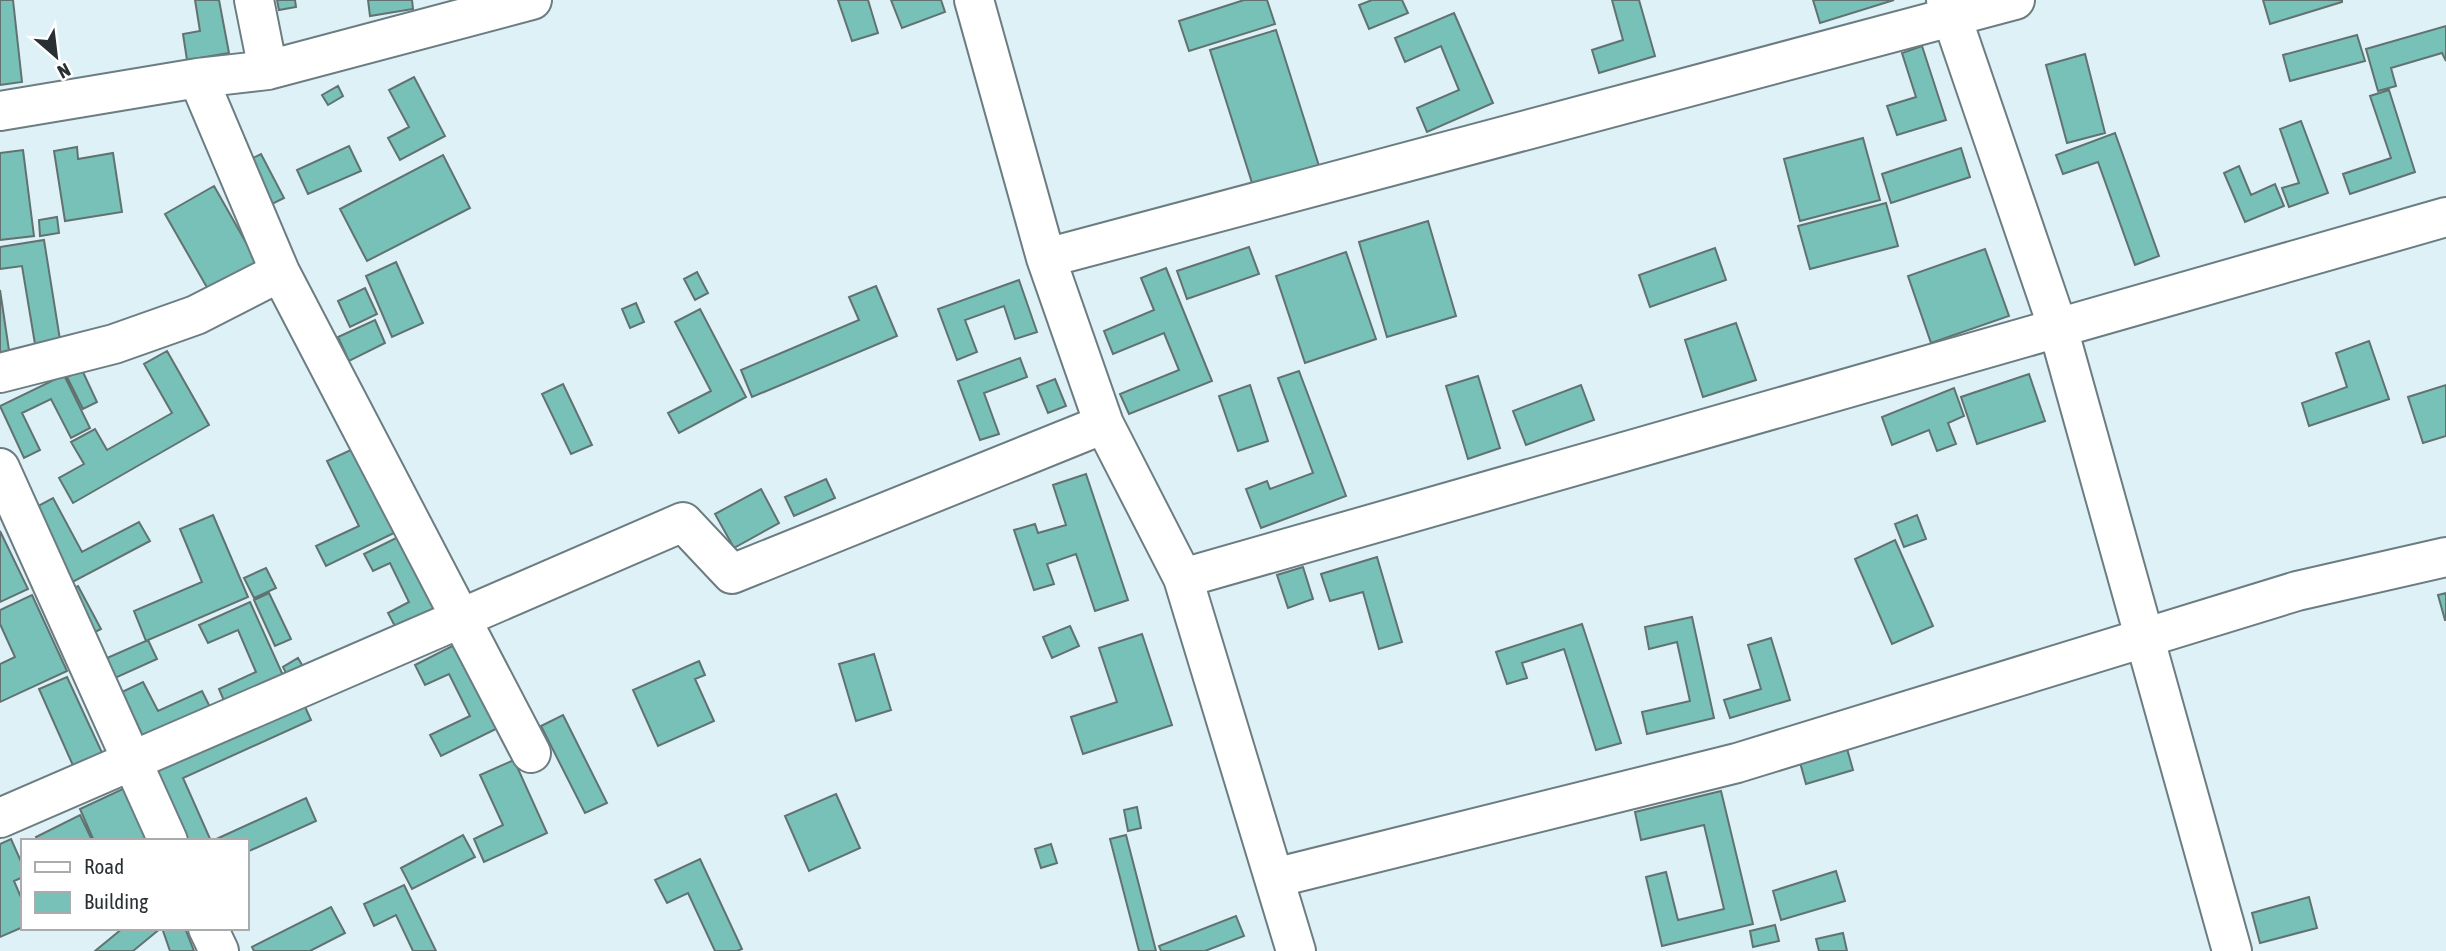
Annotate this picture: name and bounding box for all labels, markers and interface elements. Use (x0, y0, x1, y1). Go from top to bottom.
north arrow (21, 21, 91, 91)
text: N (54, 59, 74, 83)
legend (21, 839, 248, 930)
text: Road (84, 854, 124, 878)
text: Building (84, 889, 148, 913)

